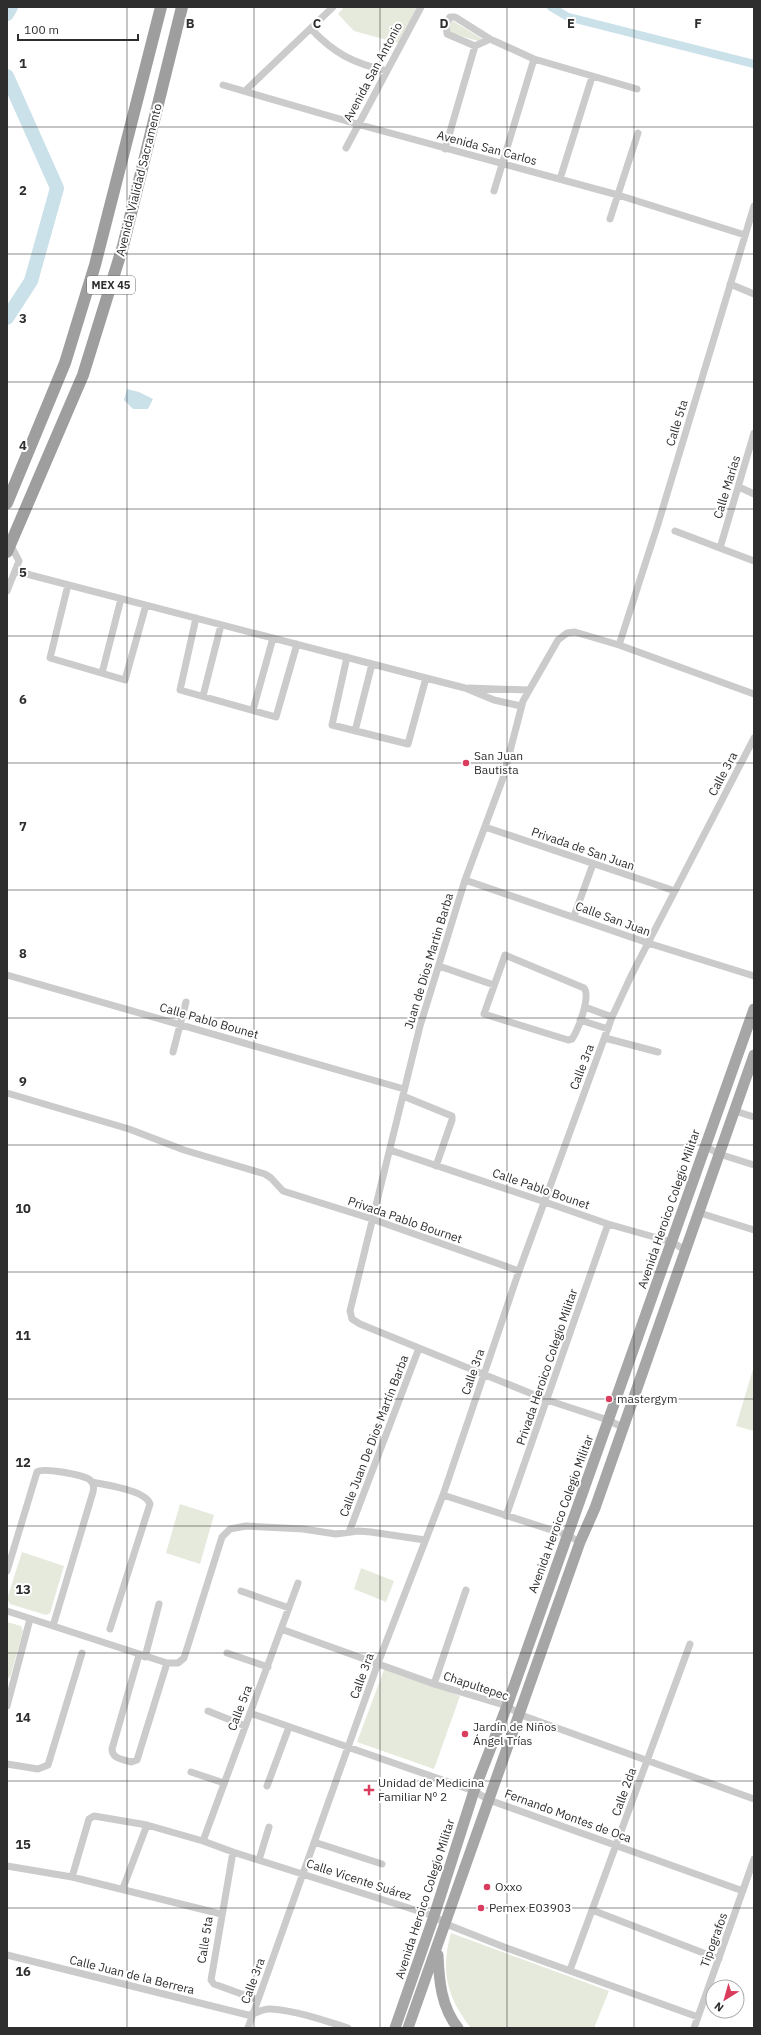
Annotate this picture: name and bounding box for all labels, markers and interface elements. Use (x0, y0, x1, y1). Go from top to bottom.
text: B (186, 15, 195, 32)
text: C (313, 15, 322, 32)
text: D (439, 15, 449, 32)
text: E (567, 15, 575, 32)
text: F (694, 15, 702, 32)
scale bar (18, 16, 138, 42)
street label: Avenida San Antonio (340, 19, 405, 124)
text: 100 m (24, 22, 59, 37)
text: 1 (19, 55, 27, 72)
street label: Avenida Vialidad Sacramento (112, 102, 165, 258)
street label: Avenida San Carlos (435, 127, 539, 168)
text: 2 (19, 182, 27, 199)
road number: MEX 45 (87, 276, 135, 294)
text: 3 (19, 310, 27, 327)
street label: Calle 5ta (662, 397, 691, 448)
text: 4 (19, 437, 27, 454)
street label: Calle Marías (710, 453, 743, 520)
text: 5 (19, 564, 27, 581)
text: 6 (19, 691, 27, 708)
place label: San Juan Bautista (474, 748, 523, 777)
street label: Calle 3ra (705, 749, 741, 798)
marker: San Juan Bautista (461, 758, 471, 768)
text: 7 (19, 818, 27, 835)
street label: Privada de San Juan (529, 824, 637, 873)
street label: Juan de Dios Martin Barba (401, 891, 457, 1031)
street label: Calle San Juan (574, 898, 653, 939)
text: 8 (19, 945, 27, 962)
street label: Calle Pablo Bounet (158, 999, 260, 1042)
street label: Calle 3ra (566, 1041, 597, 1092)
text: 9 (19, 1073, 27, 1090)
street label: Avenida Heroico Colegio Militar (634, 1127, 703, 1290)
street label: Calle Pablo Bounet (490, 1165, 592, 1212)
street label: Privada Pablo Bournet (346, 1193, 464, 1246)
text: 10 (15, 1200, 31, 1217)
street label: Privada Heroico Colegio Militar (513, 1286, 581, 1447)
text: 11 (15, 1327, 31, 1344)
street label: Calle 3ra (458, 1346, 488, 1397)
street label: Calle Juan De Dios Martín Barba (336, 1352, 412, 1519)
place label: mastergym (617, 1391, 677, 1406)
marker: mastergym (604, 1394, 614, 1404)
street label: Avenida Heroico Colegio Militar (525, 1432, 596, 1595)
text: 12 (15, 1454, 31, 1471)
text: 13 (15, 1581, 31, 1598)
street label: Calle 3ra (346, 1650, 377, 1701)
street label: Chapultepec (442, 1668, 511, 1703)
street label: Calle 5ra (224, 1682, 255, 1733)
text: 14 (15, 1709, 31, 1726)
place label: Jardín de Niños Ángel Trías (473, 1719, 557, 1748)
marker: Jardín de Niños Ángel Trías (460, 1729, 470, 1739)
street label: Calle 2da (608, 1765, 639, 1818)
place label: Unidad de Medicina Familiar Nº 2 (378, 1775, 485, 1804)
marker: Unidad de Medicina Familiar Nº 2 (363, 1784, 375, 1796)
street label: Fernando Montes de Oca (503, 1786, 634, 1846)
street label: Avenida Heroico Colegio Militar (392, 1816, 458, 1981)
text: 15 (15, 1836, 31, 1853)
street label: Calle Vicente Suárez (305, 1855, 414, 1904)
place label: Oxxo (495, 1879, 523, 1894)
marker: Oxxo (482, 1882, 492, 1892)
place label: Pemex E03903 (489, 1900, 571, 1915)
marker: Pemex E03903 (476, 1903, 486, 1913)
street label: Tipografos (697, 1910, 730, 1969)
street label: Calle 5ta (193, 1915, 216, 1965)
street label: Calle Juan de la Berrera (68, 1952, 197, 1997)
street label: Calle 3ra (237, 1955, 268, 2006)
text: 16 (15, 1963, 31, 1980)
north arrow (705, 1979, 745, 2019)
text: N (712, 1999, 726, 2015)

